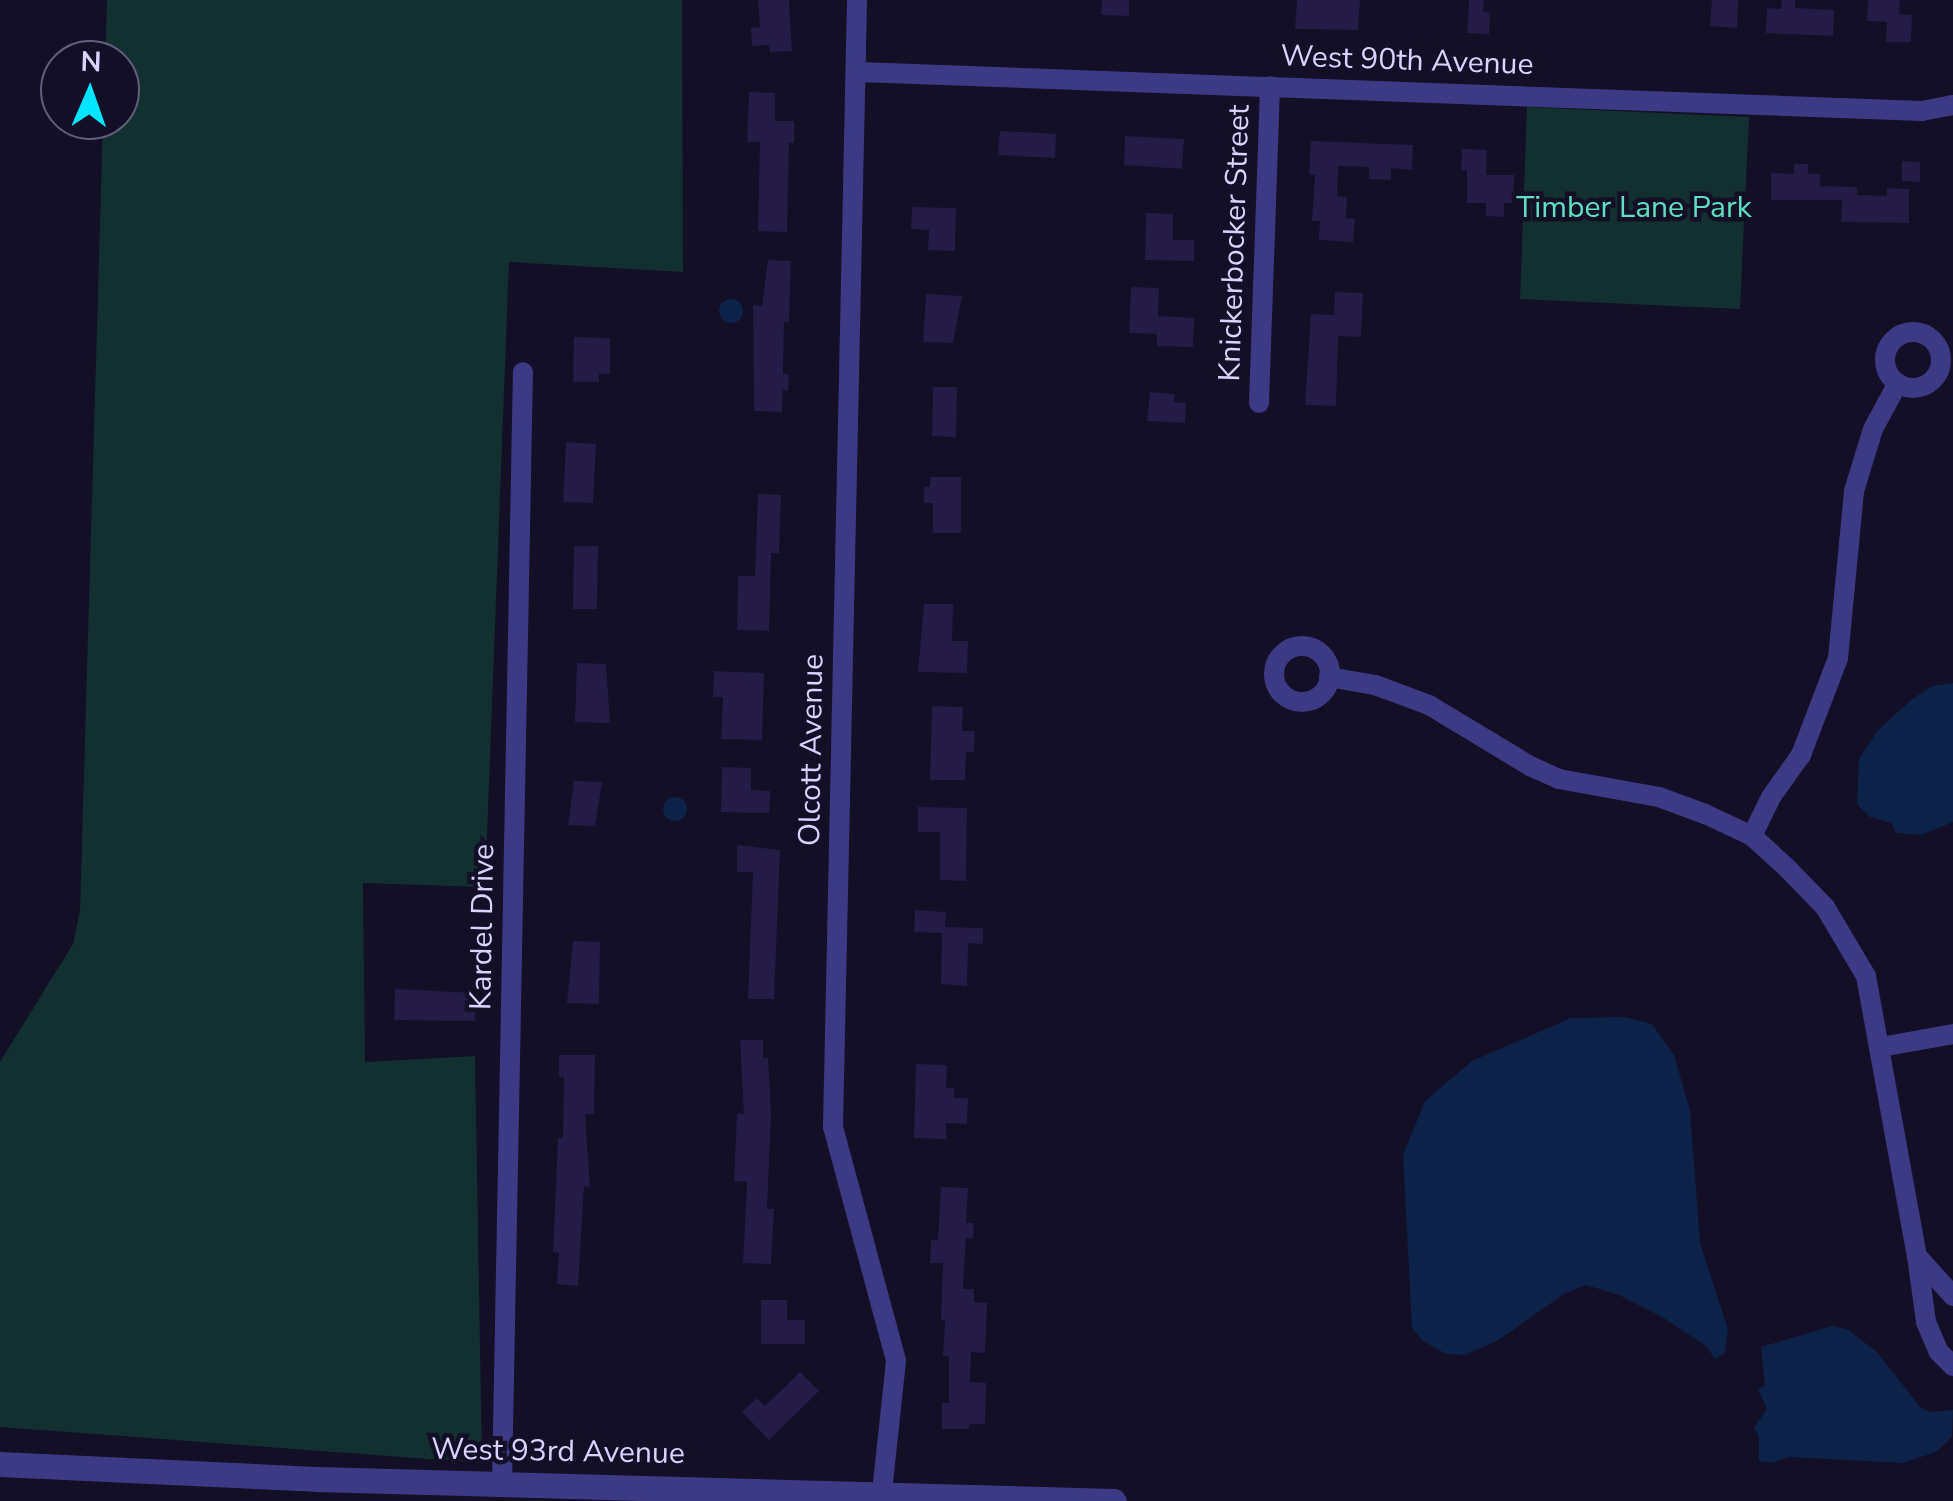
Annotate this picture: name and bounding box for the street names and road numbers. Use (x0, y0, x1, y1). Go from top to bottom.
street label: West 90th Avenue (1280, 39, 1534, 83)
street label: Knickerbocker Street (1212, 104, 1258, 382)
street label: Olcott Avenue (792, 654, 832, 846)
street label: Kardel Drive (464, 844, 502, 1010)
street label: West 93rd Avenue (431, 1432, 685, 1472)

